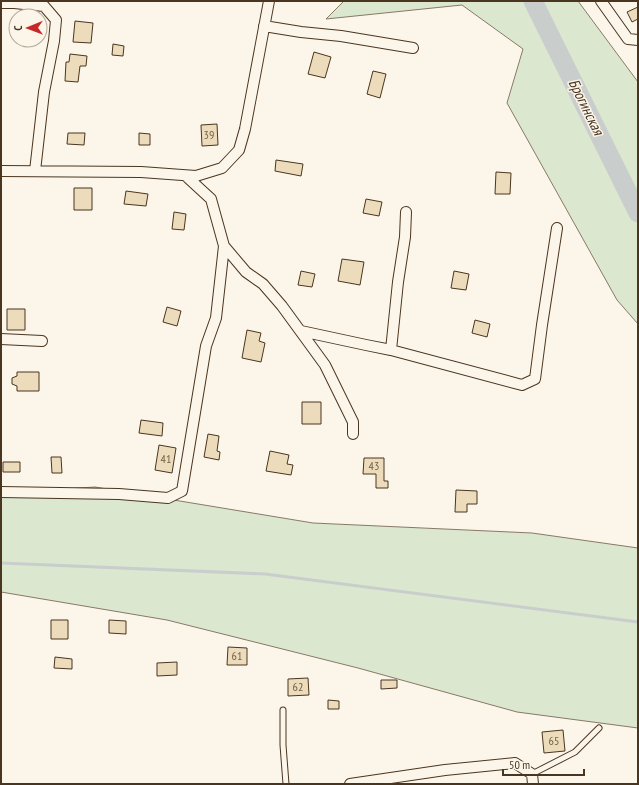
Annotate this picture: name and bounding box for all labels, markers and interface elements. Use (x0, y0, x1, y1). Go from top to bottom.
north arrow (8, 8, 48, 48)
text: С (11, 26, 25, 31)
water label: Брогинская (565, 76, 609, 139)
house number: 39 (204, 127, 214, 142)
house number: 41 (161, 451, 171, 466)
house number: 43 (369, 458, 379, 473)
house number: 61 (232, 648, 242, 663)
house number: 62 (293, 679, 303, 694)
house number: 65 (549, 733, 559, 748)
scale bar (503, 751, 584, 777)
text: 50 m (509, 757, 530, 772)

